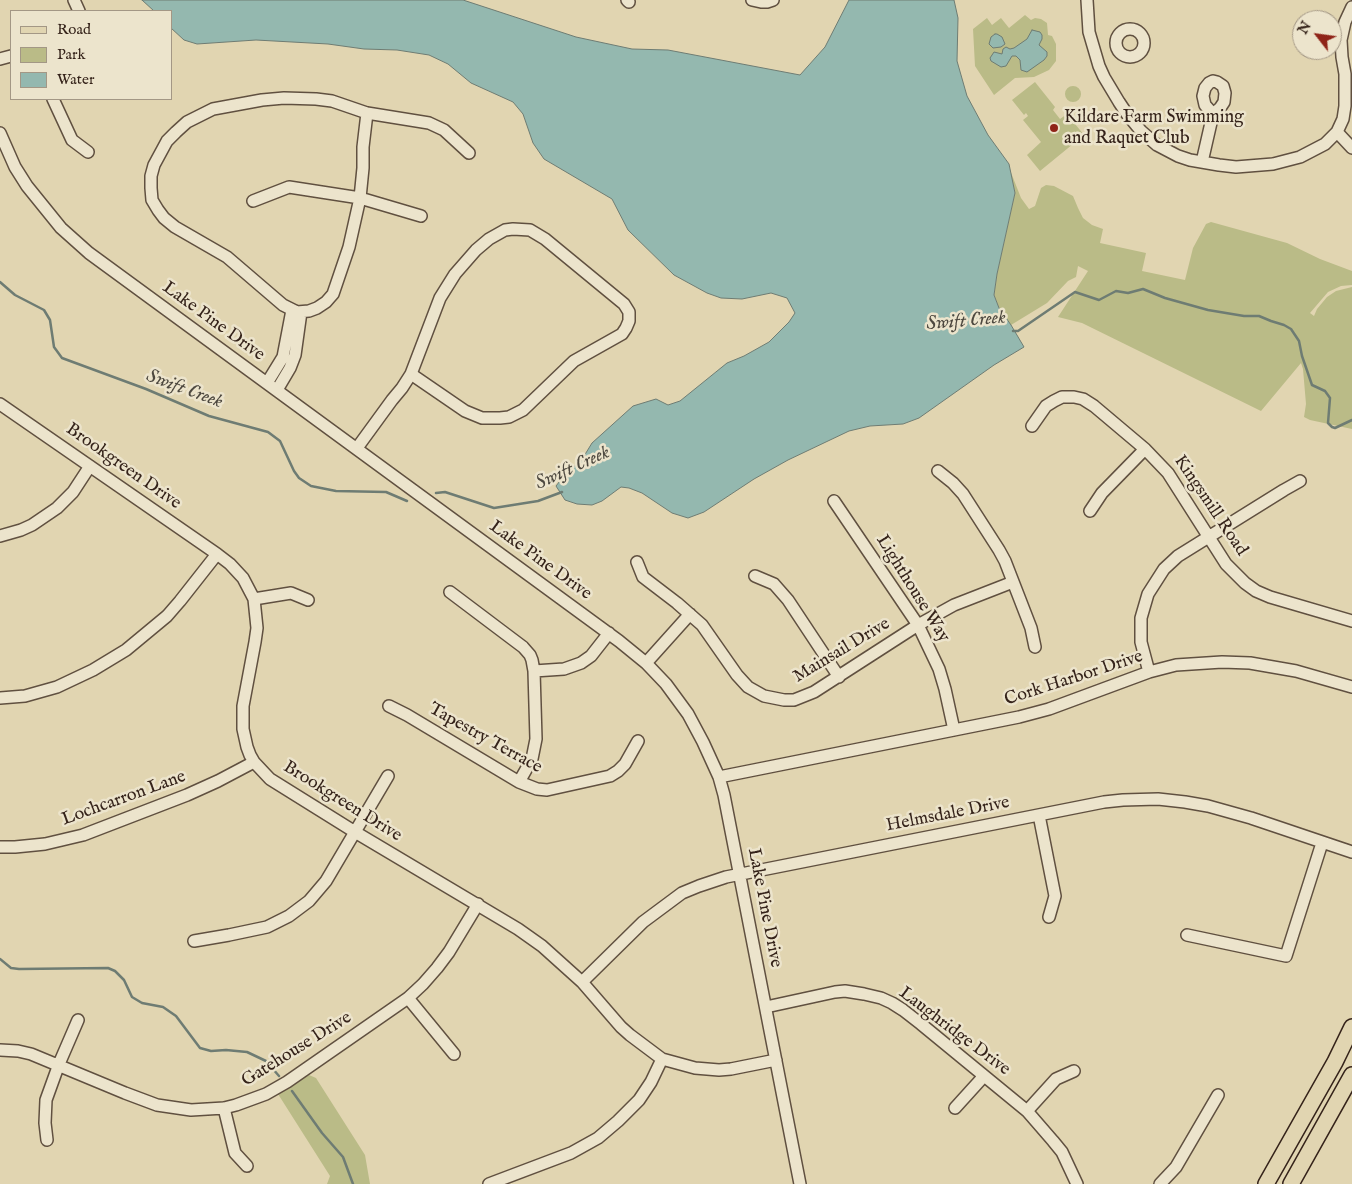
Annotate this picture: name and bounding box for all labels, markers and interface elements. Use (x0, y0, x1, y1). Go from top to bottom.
legend (10, 10, 172, 100)
north arrow (1292, 10, 1342, 60)
text: N (1294, 18, 1316, 38)
text: Road (57, 20, 91, 39)
text: Park (57, 45, 86, 64)
text: Water (57, 70, 94, 89)
place label: Kildare Farm Swimming and Raquet Club (1064, 107, 1244, 150)
marker: Kildare Farm Swimming and Raquet Club (1048, 122, 1060, 134)
street label: Lake Pine Drive (158, 278, 268, 366)
water label: Swift Creek (925, 307, 1007, 337)
water label: Swift Creek (143, 366, 225, 414)
street label: Brookgreen Drive (61, 419, 185, 515)
water label: Swift Creek (532, 442, 614, 496)
street label: Kingsmill Road (1168, 452, 1252, 560)
street label: Lake Pine Drive (485, 517, 595, 605)
street label: Lighthouse Way (870, 531, 954, 647)
street label: Mainsail Drive (790, 614, 894, 688)
street label: Cork Harbor Drive (1002, 646, 1146, 712)
street label: Tapestry Terrace (425, 699, 545, 779)
street label: Brookgreen Drive (279, 757, 405, 847)
street label: Lochcarron Lane (59, 767, 189, 831)
street label: Helmsdale Drive (885, 792, 1011, 838)
street label: Lake Pine Drive (742, 846, 786, 970)
street label: Laughridge Drive (894, 983, 1014, 1081)
street label: Gatehouse Drive (238, 1008, 356, 1092)

